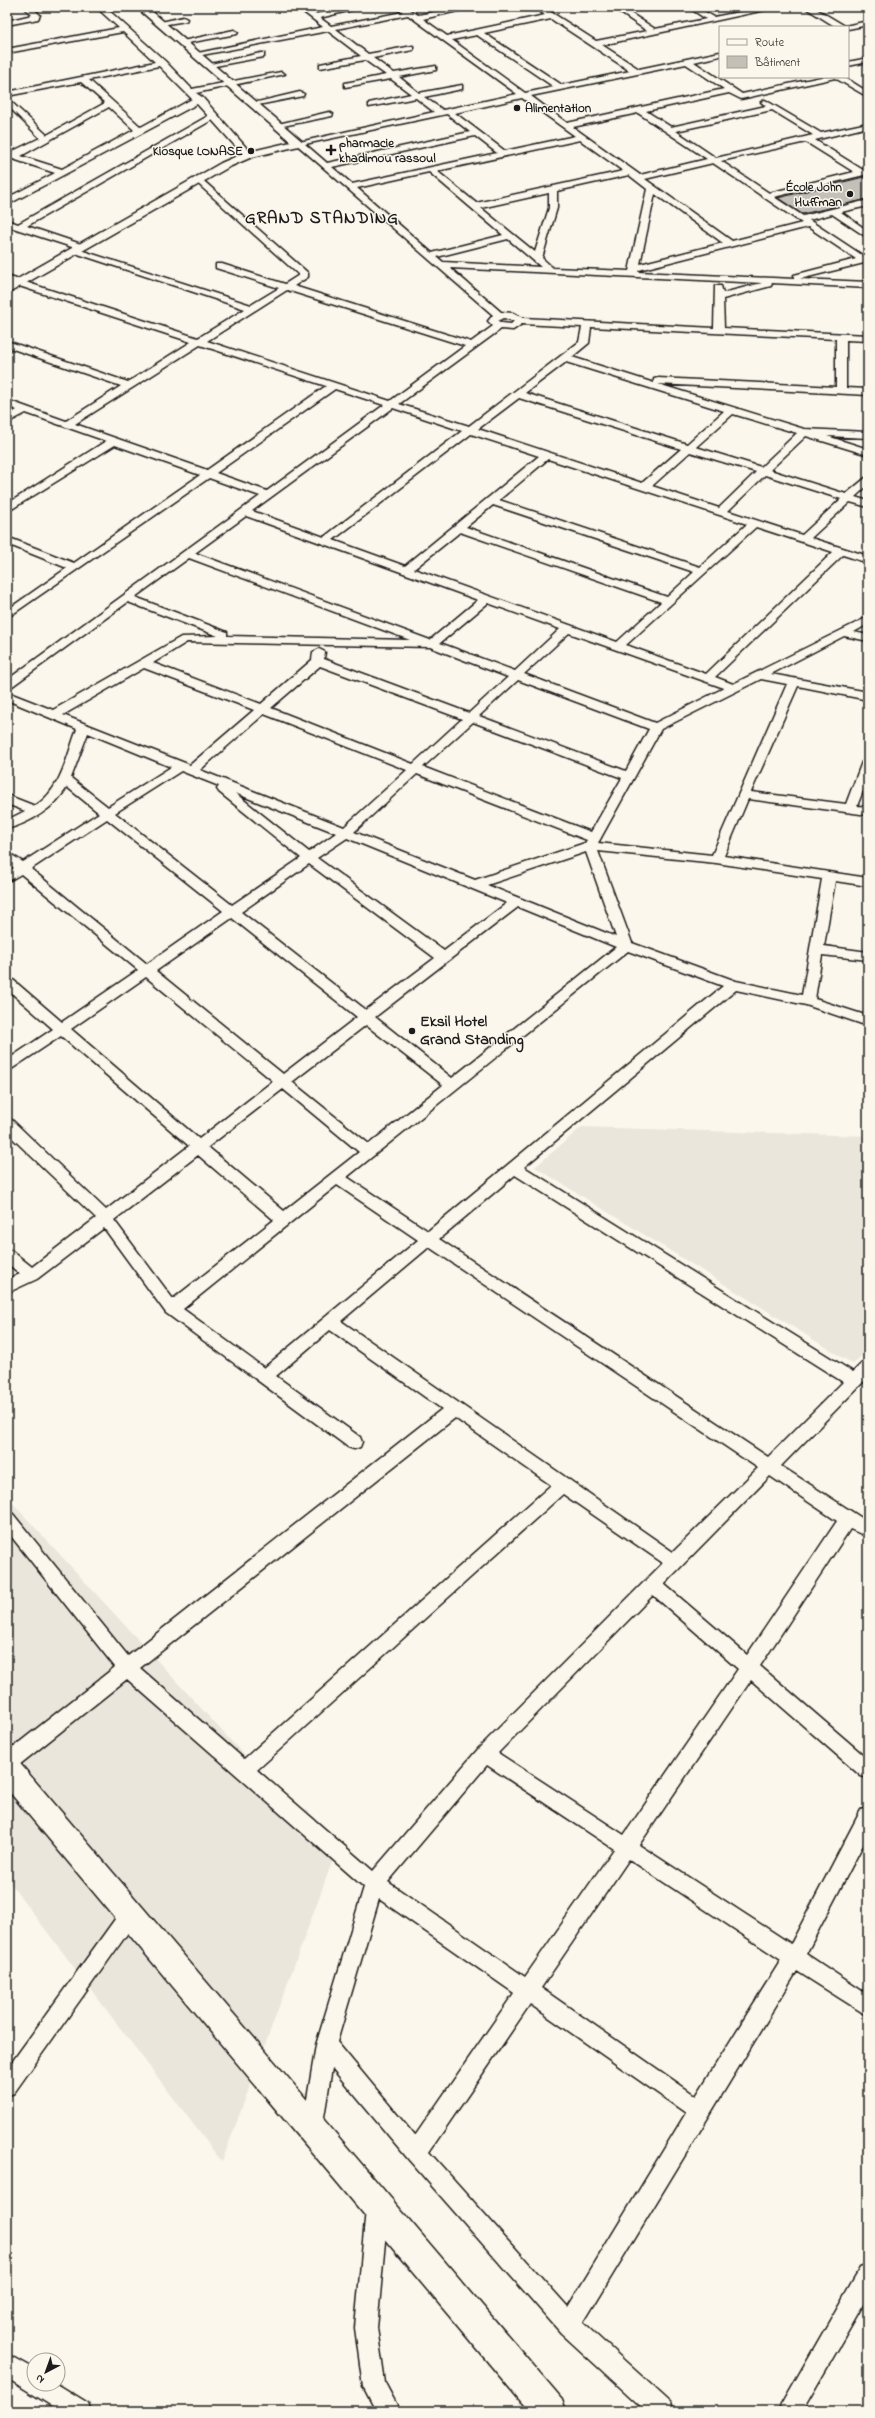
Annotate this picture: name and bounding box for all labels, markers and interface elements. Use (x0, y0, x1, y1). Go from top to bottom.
legend (719, 26, 849, 78)
text: Route (755, 34, 785, 52)
text: Bâtiment (754, 54, 800, 72)
place label: Alimentation (525, 99, 592, 118)
marker: Alimentation (512, 103, 522, 113)
place label: pharmacie khadimou rassoul (339, 134, 436, 168)
place label: Kiosque LONASE (153, 142, 243, 161)
marker: pharmacie khadimou rassoul (326, 145, 336, 155)
marker: Kiosque LONASE (246, 146, 256, 156)
place label: École John Huffman (785, 178, 843, 212)
marker: École John Huffman (845, 189, 855, 199)
district label: GRAND STANDING (245, 206, 399, 231)
place label: Eksil Hotel Grand Standing (420, 1010, 524, 1053)
marker: Eksil Hotel Grand Standing (407, 1026, 417, 1036)
north arrow (26, 2352, 66, 2392)
text: N (32, 2370, 48, 2387)

